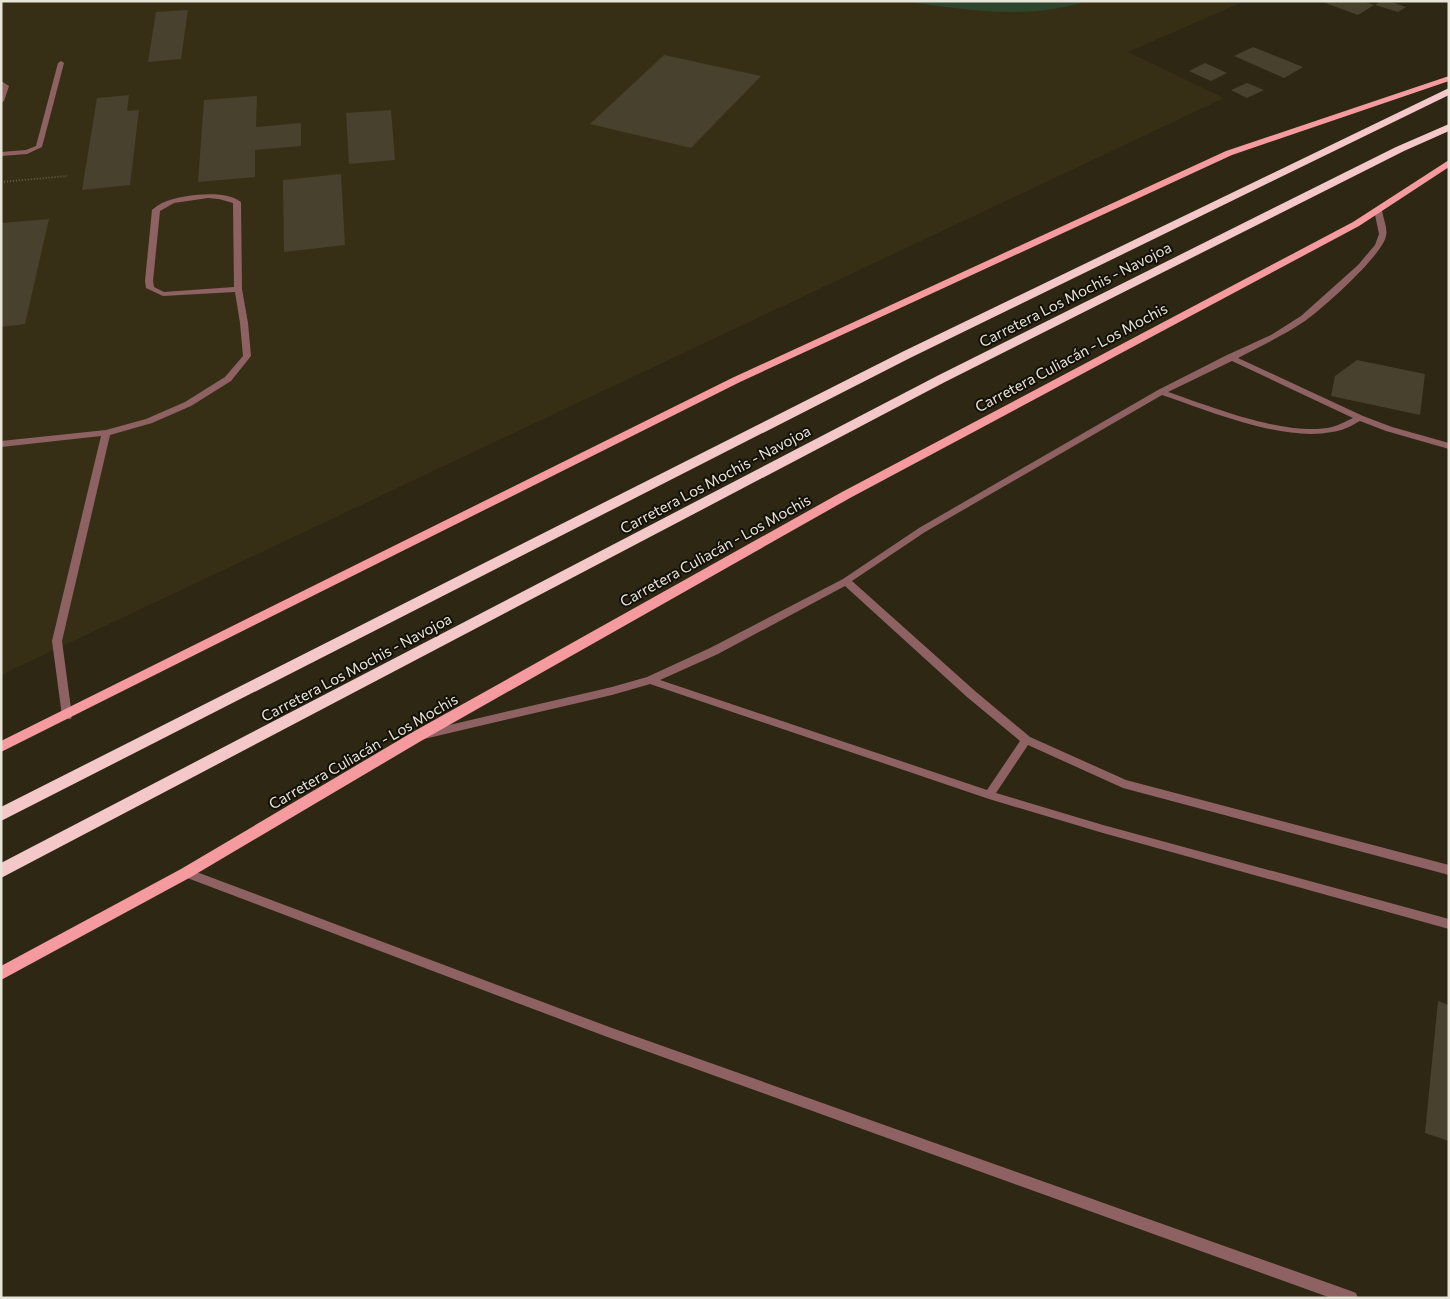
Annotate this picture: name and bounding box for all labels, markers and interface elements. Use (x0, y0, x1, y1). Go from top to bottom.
street label: Carretera Los Mochis - Navojoa (976, 238, 1174, 350)
street label: Carretera Culiacán - Los Mochis (972, 298, 1170, 415)
street label: Carretera Los Mochis - Navojoa (617, 421, 813, 537)
street label: Carretera Culiacán - Los Mochis (616, 490, 814, 610)
street label: Carretera Los Mochis - Navojoa (258, 609, 454, 725)
street label: Carretera Culiacán - Los Mochis (265, 689, 461, 813)

